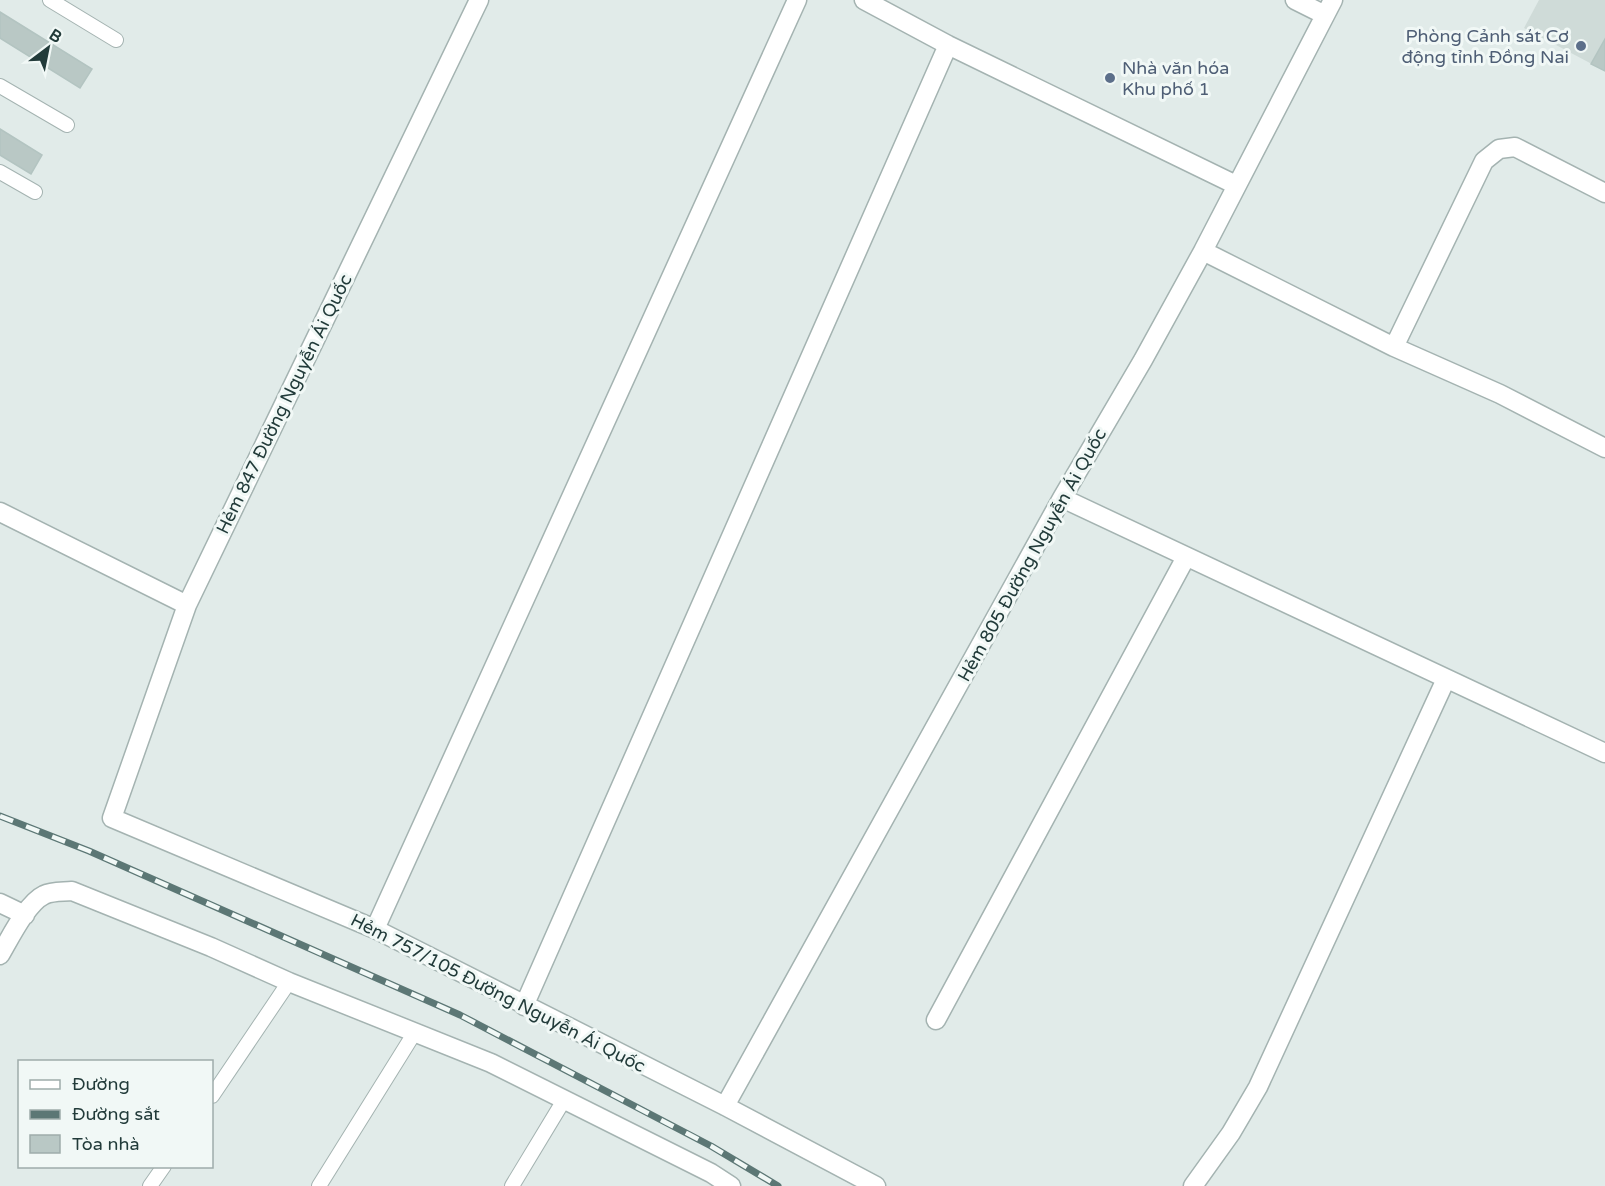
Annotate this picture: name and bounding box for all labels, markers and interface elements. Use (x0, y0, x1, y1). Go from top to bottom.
north arrow (18, 18, 78, 78)
text: B (45, 25, 65, 48)
place label: Phòng Cảnh sát Cơ động tỉnh Đồng Nai (1401, 25, 1569, 68)
marker: Phòng Cảnh sát Cơ động tỉnh Đồng Nai (1574, 39, 1588, 53)
place label: Nhà văn hóa Khu phố 1 (1122, 57, 1229, 100)
marker: Nhà văn hóa Khu phố 1 (1103, 71, 1117, 85)
street label: Hẻm 847 Đường Nguyễn Ái Quốc (211, 271, 357, 537)
street label: Hẻm 805 Đường Nguyễn Ái Quốc (953, 425, 1111, 685)
street label: Hẻm 757/105 Đường Nguyễn Ái Quốc (347, 909, 649, 1077)
legend (18, 1060, 213, 1168)
text: Đường (72, 1073, 130, 1095)
text: Đường sắt (72, 1103, 160, 1125)
text: Tòa nhà (72, 1133, 140, 1155)

